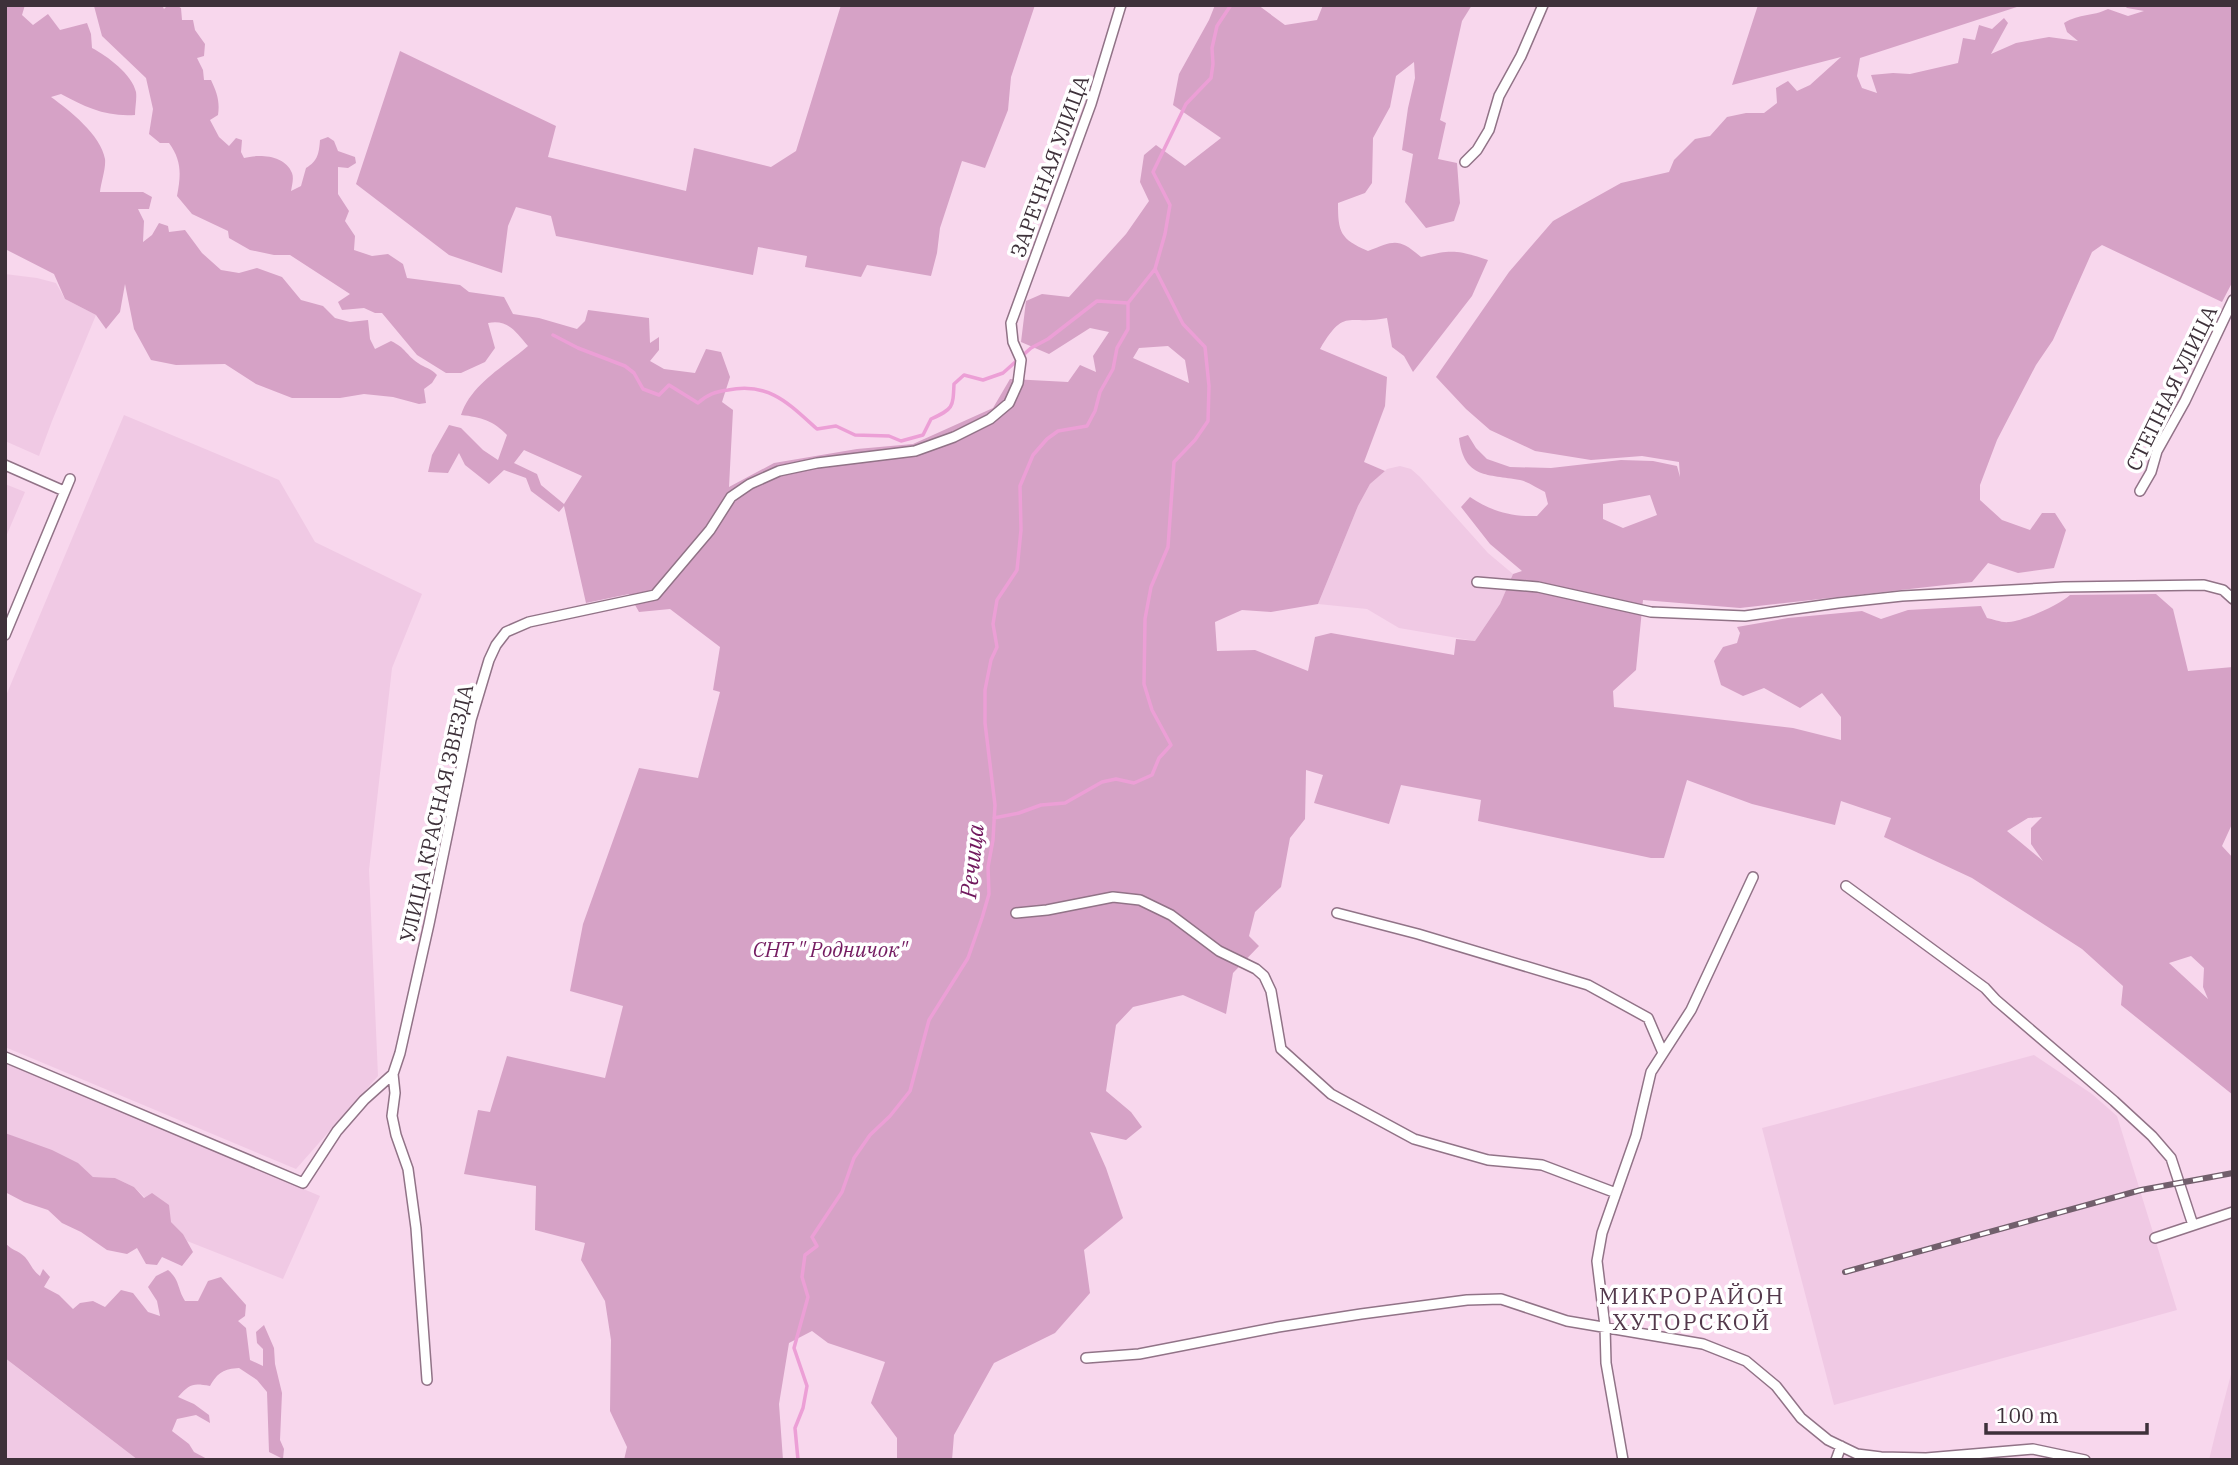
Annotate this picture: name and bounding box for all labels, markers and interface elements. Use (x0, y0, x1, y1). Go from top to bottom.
street label: ЗАРЕЧНАЯ УЛИЦА (1003, 70, 1095, 261)
street label: СТЕПНАЯ УЛИЦА (2119, 300, 2224, 475)
street label: УЛИЦА КРАСНАЯ ЗВЕЗДА (393, 681, 479, 945)
water label: Речица (952, 822, 990, 901)
park label: СНТ " Родничок" (753, 935, 909, 963)
district label: МИКРОРАЙОН ХУТОРСКОЙ (1599, 1280, 1785, 1336)
scale bar (1986, 1392, 2147, 1436)
text: 100 m (1996, 1401, 2059, 1429)

